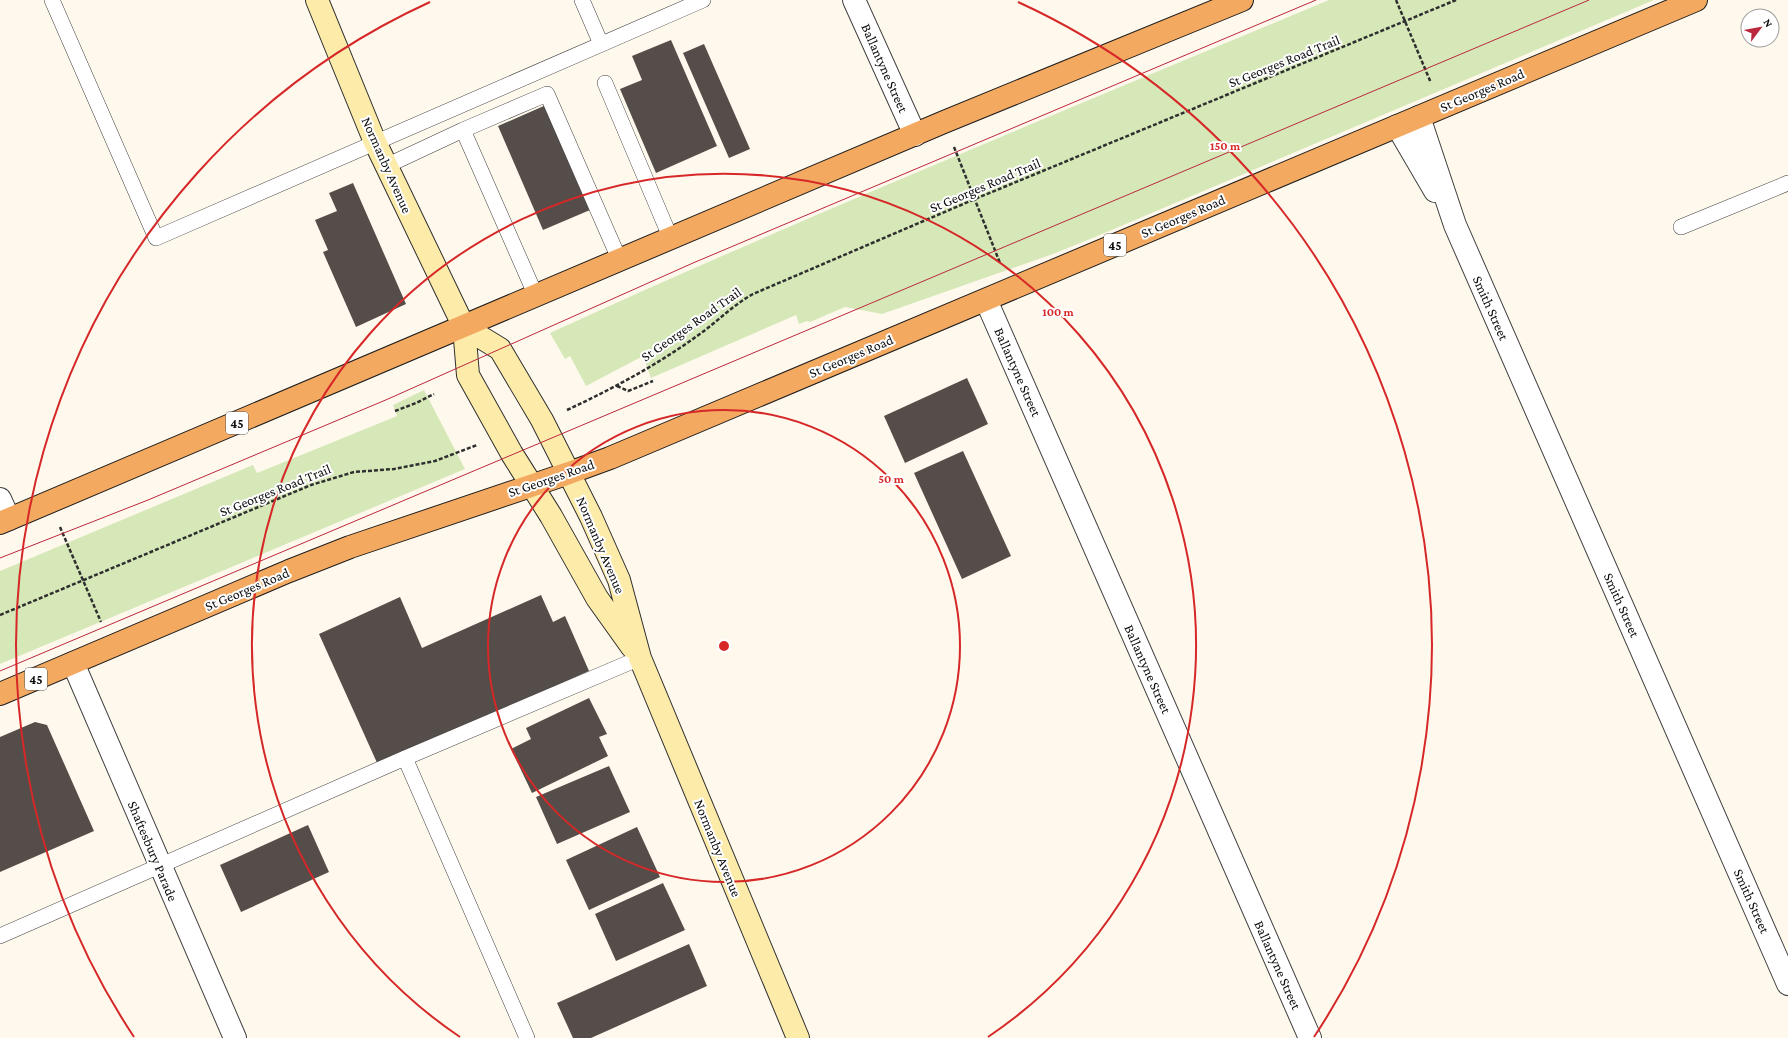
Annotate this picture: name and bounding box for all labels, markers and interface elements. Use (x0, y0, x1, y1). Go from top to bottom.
north arrow (1740, 8, 1780, 48)
text: N (1761, 16, 1776, 29)
street label: Ballantyne Street (858, 21, 912, 115)
street label: St Georges Road Trail (1226, 31, 1342, 91)
street label: St Georges Road (1438, 65, 1527, 115)
street label: Normanby Avenue (359, 114, 415, 216)
text: 150 m (1210, 139, 1241, 153)
street label: St Georges Road Trail (927, 154, 1043, 216)
street label: St Georges Road (1139, 191, 1228, 241)
road number: 45 (1104, 234, 1126, 256)
street label: Smith Street (1470, 273, 1512, 343)
street label: St Georges Road Trail (638, 283, 744, 365)
text: 100 m (1042, 305, 1075, 319)
street label: Ballantyne Street (991, 325, 1045, 419)
street label: St Georges Road (807, 331, 896, 381)
road number: 45 (226, 412, 248, 434)
street label: St Georges Road (506, 456, 597, 500)
street label: St Georges Road Trail (217, 460, 333, 520)
text: 50 m (878, 472, 905, 486)
street label: Normanby Avenue (573, 494, 629, 596)
street label: St Georges Road (203, 564, 292, 614)
street label: Smith Street (1601, 570, 1643, 640)
street label: Ballantyne Street (1121, 622, 1175, 716)
centre of rings (717, 639, 731, 653)
road number: 45 (25, 668, 47, 690)
street label: Normanby Avenue (691, 797, 745, 899)
street label: Shaftesbury Parade (125, 798, 181, 904)
street label: Smith Street (1731, 866, 1773, 936)
street label: Ballantyne Street (1251, 918, 1305, 1012)

